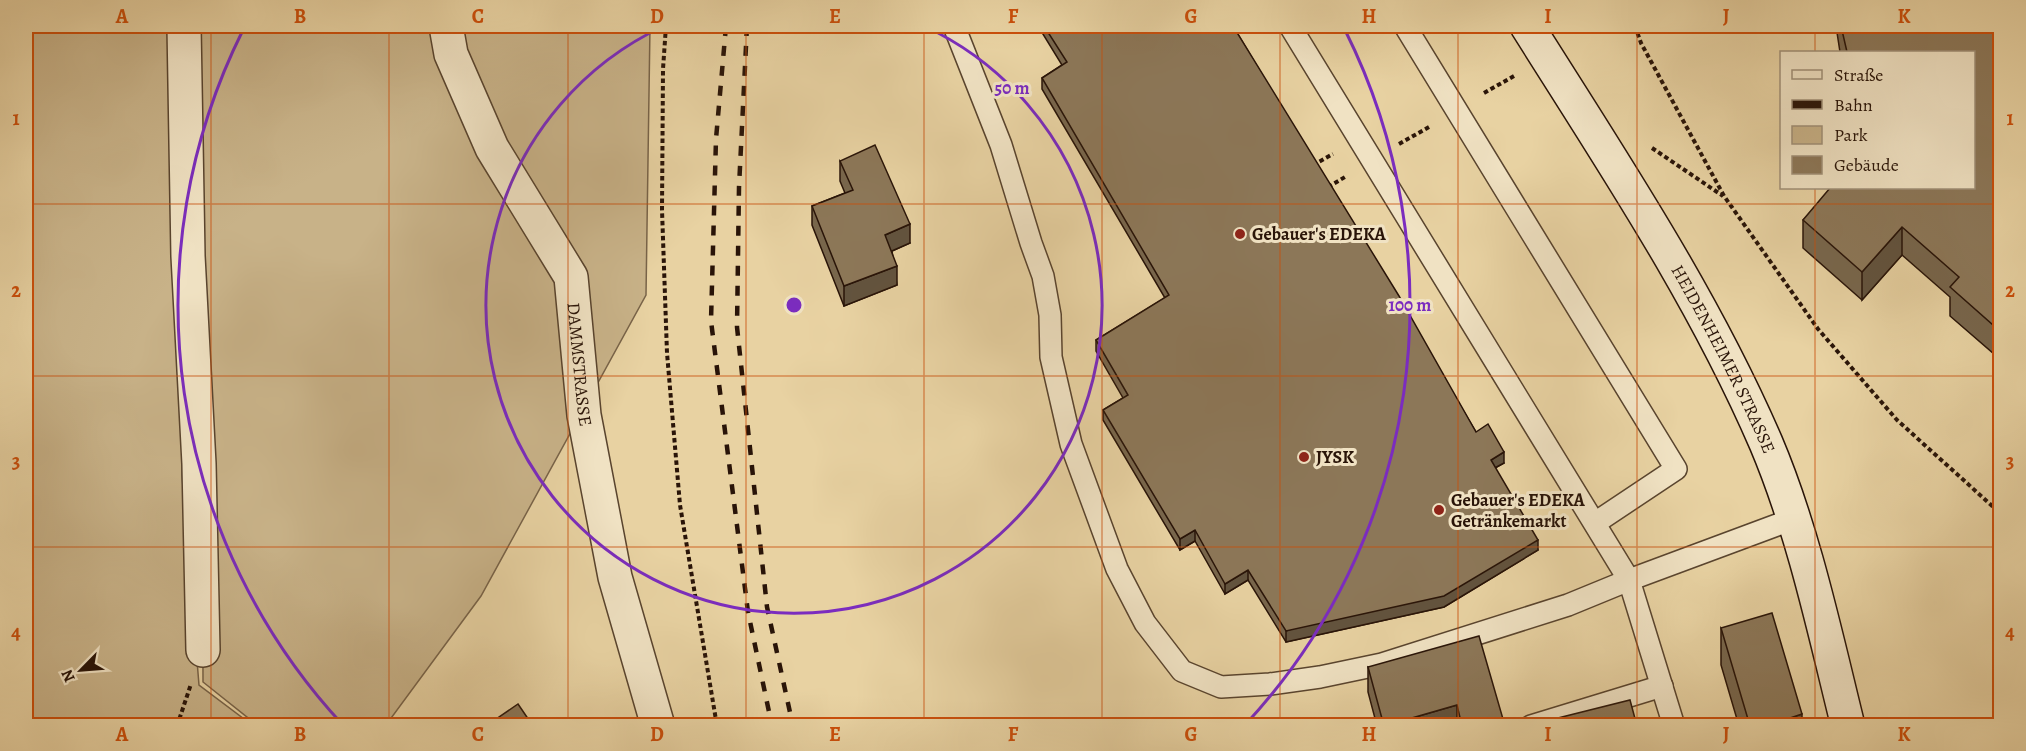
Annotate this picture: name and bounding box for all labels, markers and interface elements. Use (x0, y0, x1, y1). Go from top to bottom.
text: A (115, 3, 129, 30)
text: B (294, 3, 306, 30)
text: C (472, 3, 484, 30)
text: D (650, 3, 664, 30)
text: E (829, 3, 841, 30)
text: F (1008, 3, 1019, 30)
text: G (1184, 3, 1198, 30)
text: H (1362, 3, 1377, 30)
text: I (1544, 3, 1552, 30)
text: J (1723, 3, 1730, 30)
text: K (1897, 3, 1911, 30)
legend (1780, 51, 1975, 189)
text: Straße (1834, 63, 1883, 87)
text: 50 m (995, 76, 1029, 100)
text: Bahn (1834, 93, 1873, 117)
text: 1 (12, 105, 20, 132)
text: 1 (2006, 105, 2014, 132)
text: Park (1834, 123, 1868, 147)
text: Gebäude (1834, 153, 1899, 177)
place label: Gebauer's EDEKA (1252, 222, 1387, 246)
marker: Gebauer's EDEKA (1233, 227, 1247, 241)
street label: HEIDENHEIMER STRASSE (1665, 260, 1781, 457)
text: 2 (11, 277, 21, 304)
text: 2 (2005, 277, 2015, 304)
text: 100 m (1389, 293, 1431, 317)
centre of rings (784, 295, 804, 315)
street label: DAMMSTRASSE (561, 301, 598, 428)
place label: JYSK (1316, 445, 1354, 469)
text: 3 (12, 448, 20, 475)
text: 3 (2006, 448, 2014, 475)
marker: JYSK (1297, 450, 1311, 464)
place label: Gebauer's EDEKA Getränkemarkt (1451, 488, 1586, 533)
marker: Gebauer's EDEKA Getränkemarkt (1432, 503, 1446, 517)
text: 4 (11, 619, 21, 646)
text: 4 (2005, 619, 2015, 646)
north arrow (51, 640, 111, 700)
text: N (56, 666, 81, 686)
text: A (115, 721, 129, 748)
text: B (294, 721, 306, 748)
text: C (472, 721, 484, 748)
text: D (650, 721, 664, 748)
text: E (829, 721, 841, 748)
text: F (1008, 721, 1019, 748)
text: G (1184, 721, 1198, 748)
text: H (1362, 721, 1377, 748)
text: I (1544, 721, 1552, 748)
text: J (1723, 721, 1730, 748)
text: K (1897, 721, 1911, 748)

